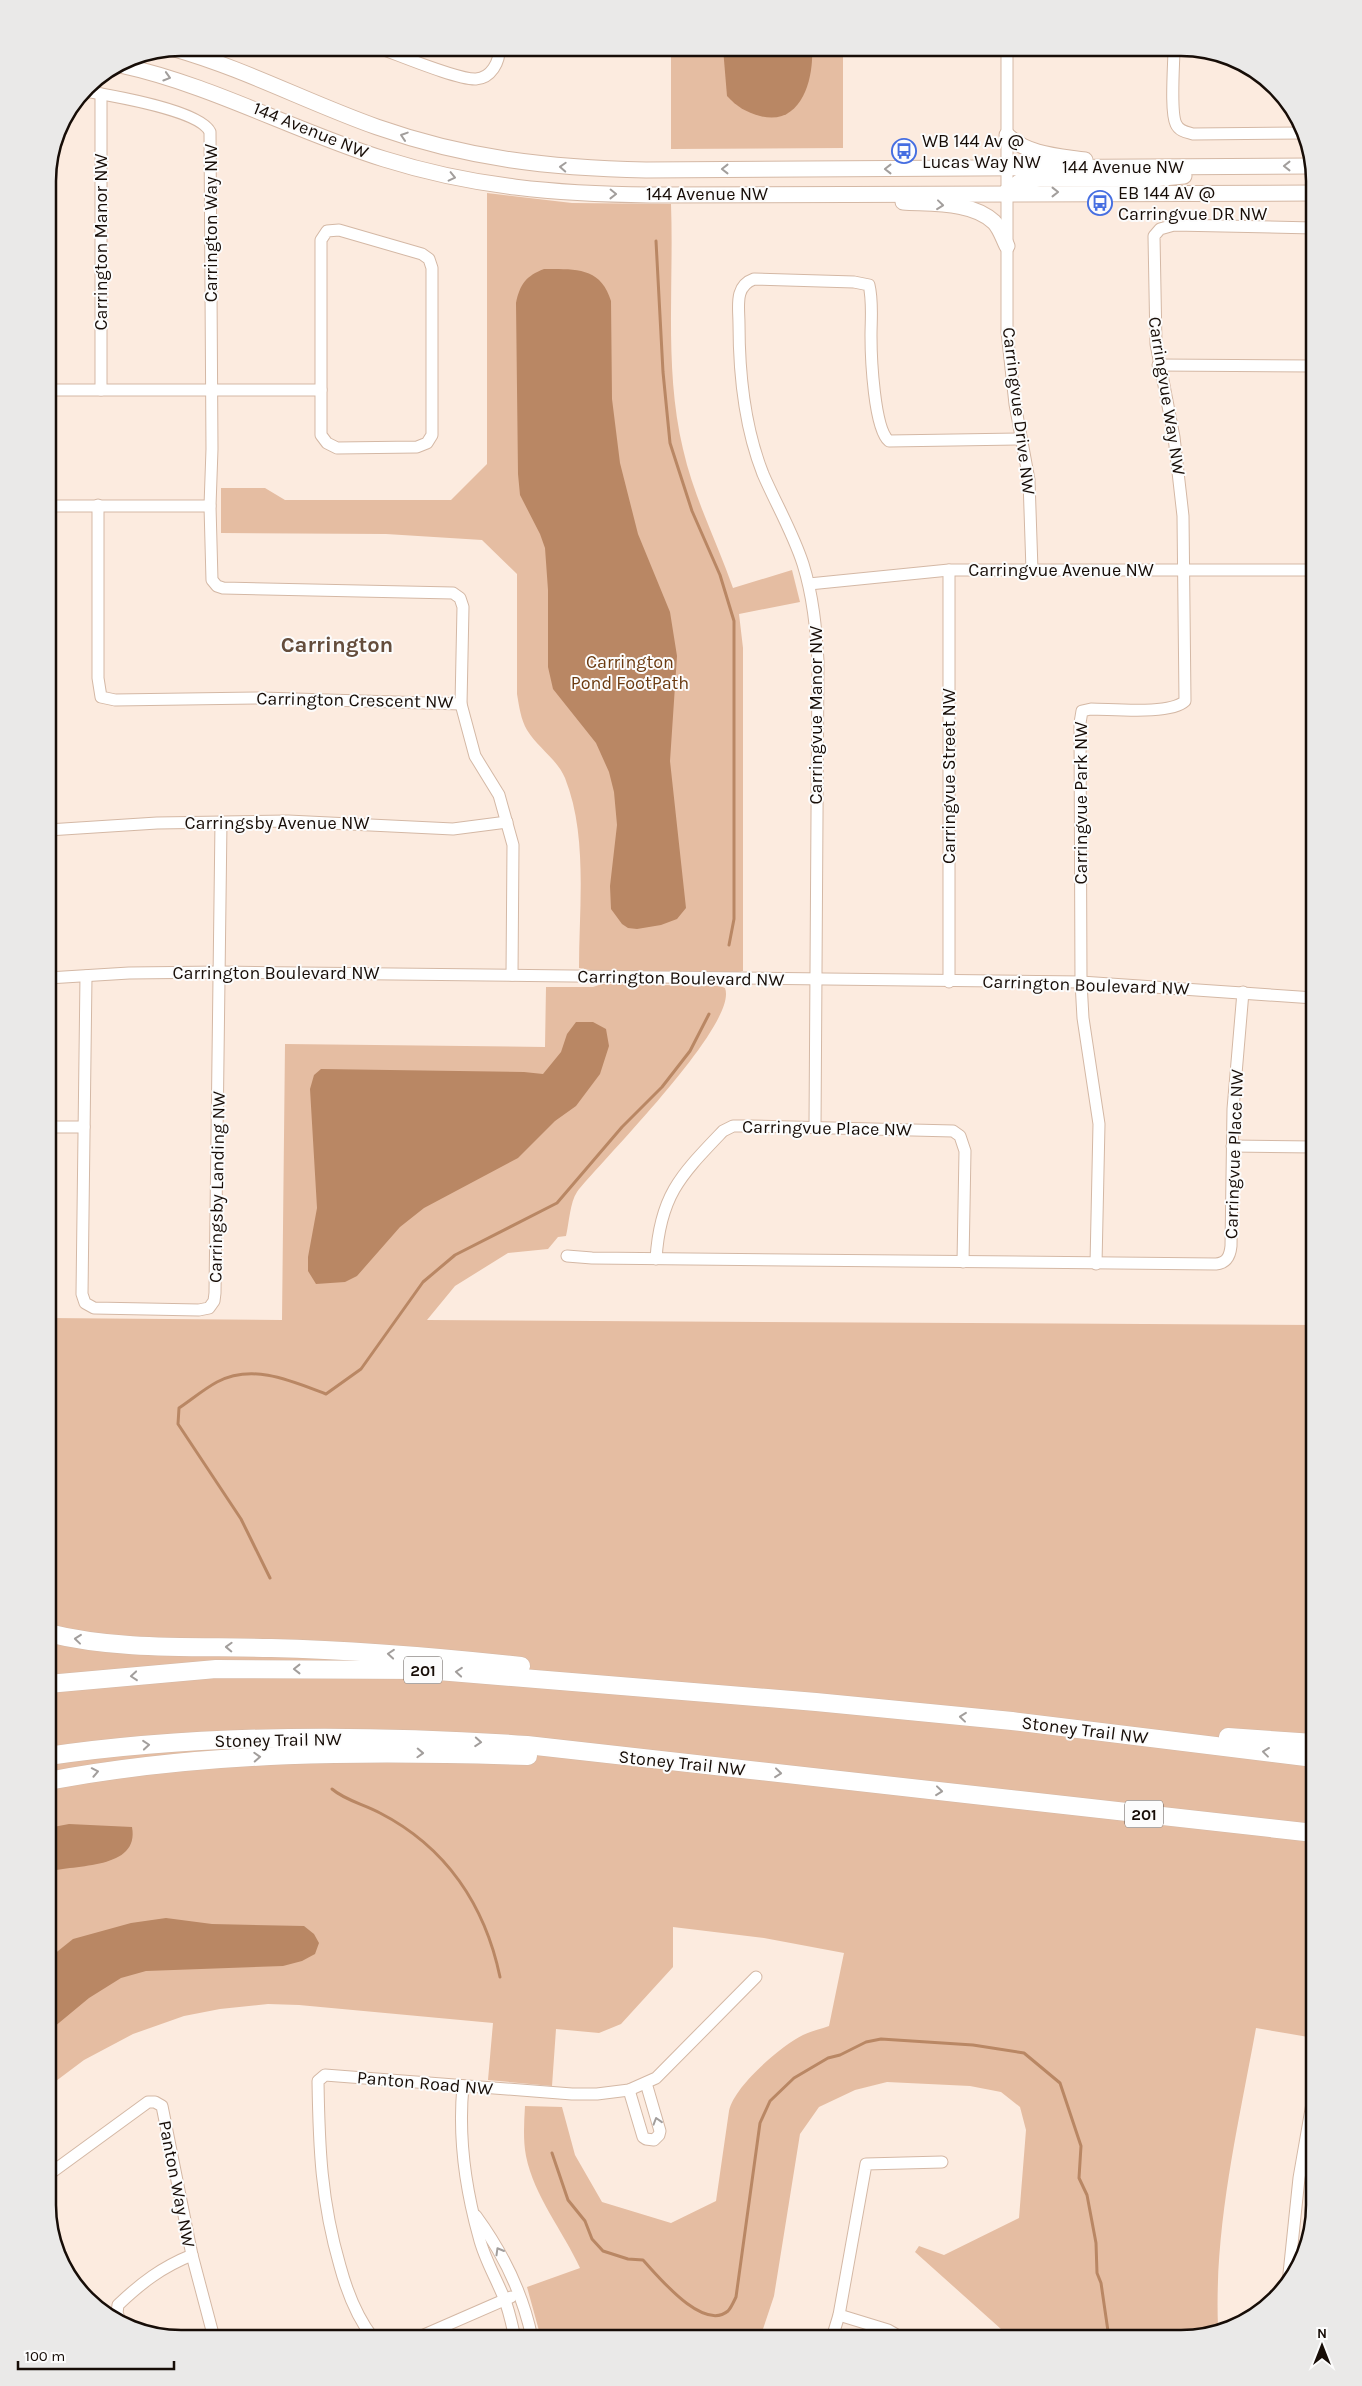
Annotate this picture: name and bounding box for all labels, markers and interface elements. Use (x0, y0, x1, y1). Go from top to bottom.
one-way arrow (162, 71, 170, 81)
street label: 144 Avenue NW (250, 97, 372, 163)
place label: WB 144 Av @ Lucas Way NW (922, 130, 1041, 173)
one-way arrow (400, 132, 408, 142)
bus stop icon: WB 144 Av @ Lucas Way NW (891, 138, 917, 164)
street label: Carrington Way NW (200, 144, 222, 302)
street label: Carrington Manor NW (90, 153, 112, 331)
street label: 144 Avenue NW (1062, 156, 1184, 178)
one-way arrow (559, 161, 567, 172)
one-way arrow (1282, 161, 1290, 171)
one-way arrow (721, 164, 729, 174)
one-way arrow (884, 164, 892, 174)
one-way arrow (447, 171, 456, 182)
place label: EB 144 AV @ Carringvue DR NW (1118, 182, 1267, 225)
street label: 144 Avenue NW (646, 183, 768, 205)
one-way arrow (1052, 187, 1059, 197)
one-way arrow (609, 189, 617, 200)
bus stop icon: EB 144 AV @ Carringvue DR NW (1087, 190, 1113, 216)
one-way arrow (936, 199, 944, 210)
street label: Carringvue Way NW (1144, 315, 1190, 477)
street label: Carringvue Drive NW (998, 326, 1040, 496)
street label: Carringvue Avenue NW (968, 559, 1154, 581)
street label: Carringvue Manor NW (805, 626, 827, 804)
district label: Carrington (281, 632, 393, 658)
park label: Carrington Pond FootPath (571, 651, 689, 694)
street label: Carrington Crescent NW (256, 687, 454, 713)
street label: Carringvue Street NW (938, 688, 960, 864)
street label: Carringvue Park NW (1070, 721, 1092, 885)
street label: Carringsby Avenue NW (184, 812, 370, 834)
street label: Carrington Boulevard NW (172, 962, 380, 984)
street label: Carrington Boulevard NW (577, 965, 785, 991)
street label: Carrington Boulevard NW (982, 970, 1190, 1000)
street label: Carringvue Place NW (1220, 1069, 1248, 1239)
street label: Carringsby Landing NW (204, 1091, 230, 1283)
street label: Carringvue Place NW (742, 1116, 912, 1140)
one-way arrow (73, 1634, 81, 1645)
one-way arrow (224, 1641, 232, 1652)
one-way arrow (387, 1648, 395, 1659)
road number: 201 (404, 1656, 442, 1684)
one-way arrow (292, 1664, 300, 1674)
one-way arrow (455, 1667, 463, 1678)
one-way arrow (130, 1670, 138, 1681)
one-way arrow (959, 1711, 967, 1722)
street label: Stoney Trail NW (1020, 1711, 1150, 1749)
street label: Stoney Trail NW (214, 1728, 342, 1752)
one-way arrow (475, 1736, 483, 1747)
one-way arrow (142, 1740, 150, 1751)
street label: Stoney Trail NW (617, 1745, 747, 1781)
one-way arrow (416, 1748, 424, 1759)
one-way arrow (1262, 1748, 1270, 1758)
one-way arrow (253, 1751, 261, 1762)
one-way arrow (91, 1767, 100, 1777)
one-way arrow (774, 1768, 782, 1779)
one-way arrow (935, 1785, 943, 1796)
road number: 201 (1125, 1800, 1163, 1828)
street label: Panton Road NW (356, 2066, 494, 2100)
one-way arrow (652, 2117, 662, 2125)
street label: Panton Way NW (154, 2119, 200, 2249)
one-way arrow (496, 2248, 506, 2257)
north arrow (1297, 2321, 1347, 2371)
text: N (1317, 2325, 1327, 2342)
scale bar (18, 2338, 174, 2370)
text: 100 m (25, 2347, 65, 2365)

